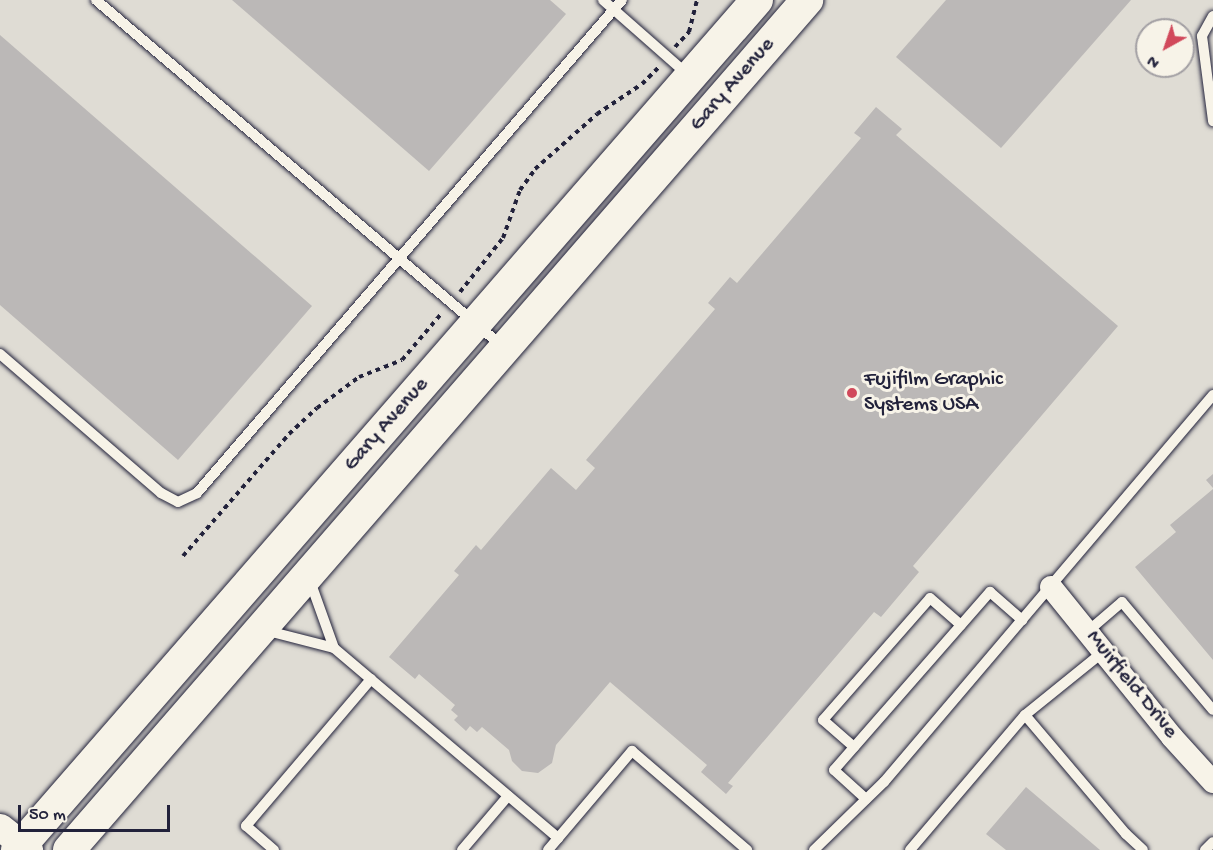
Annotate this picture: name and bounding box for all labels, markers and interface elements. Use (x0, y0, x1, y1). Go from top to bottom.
north arrow (1135, 18, 1195, 78)
street label: Gary Avenue (685, 33, 781, 137)
text: N (1144, 50, 1165, 71)
place label: Fujifilm Graphic Systems USA (864, 367, 1003, 418)
street label: Gary Avenue (339, 373, 435, 477)
marker: Fujifilm Graphic Systems USA (845, 386, 859, 400)
street label: Muirfield Drive (1079, 625, 1183, 745)
scale bar (21, 793, 172, 831)
text: 50 m (29, 805, 66, 826)

